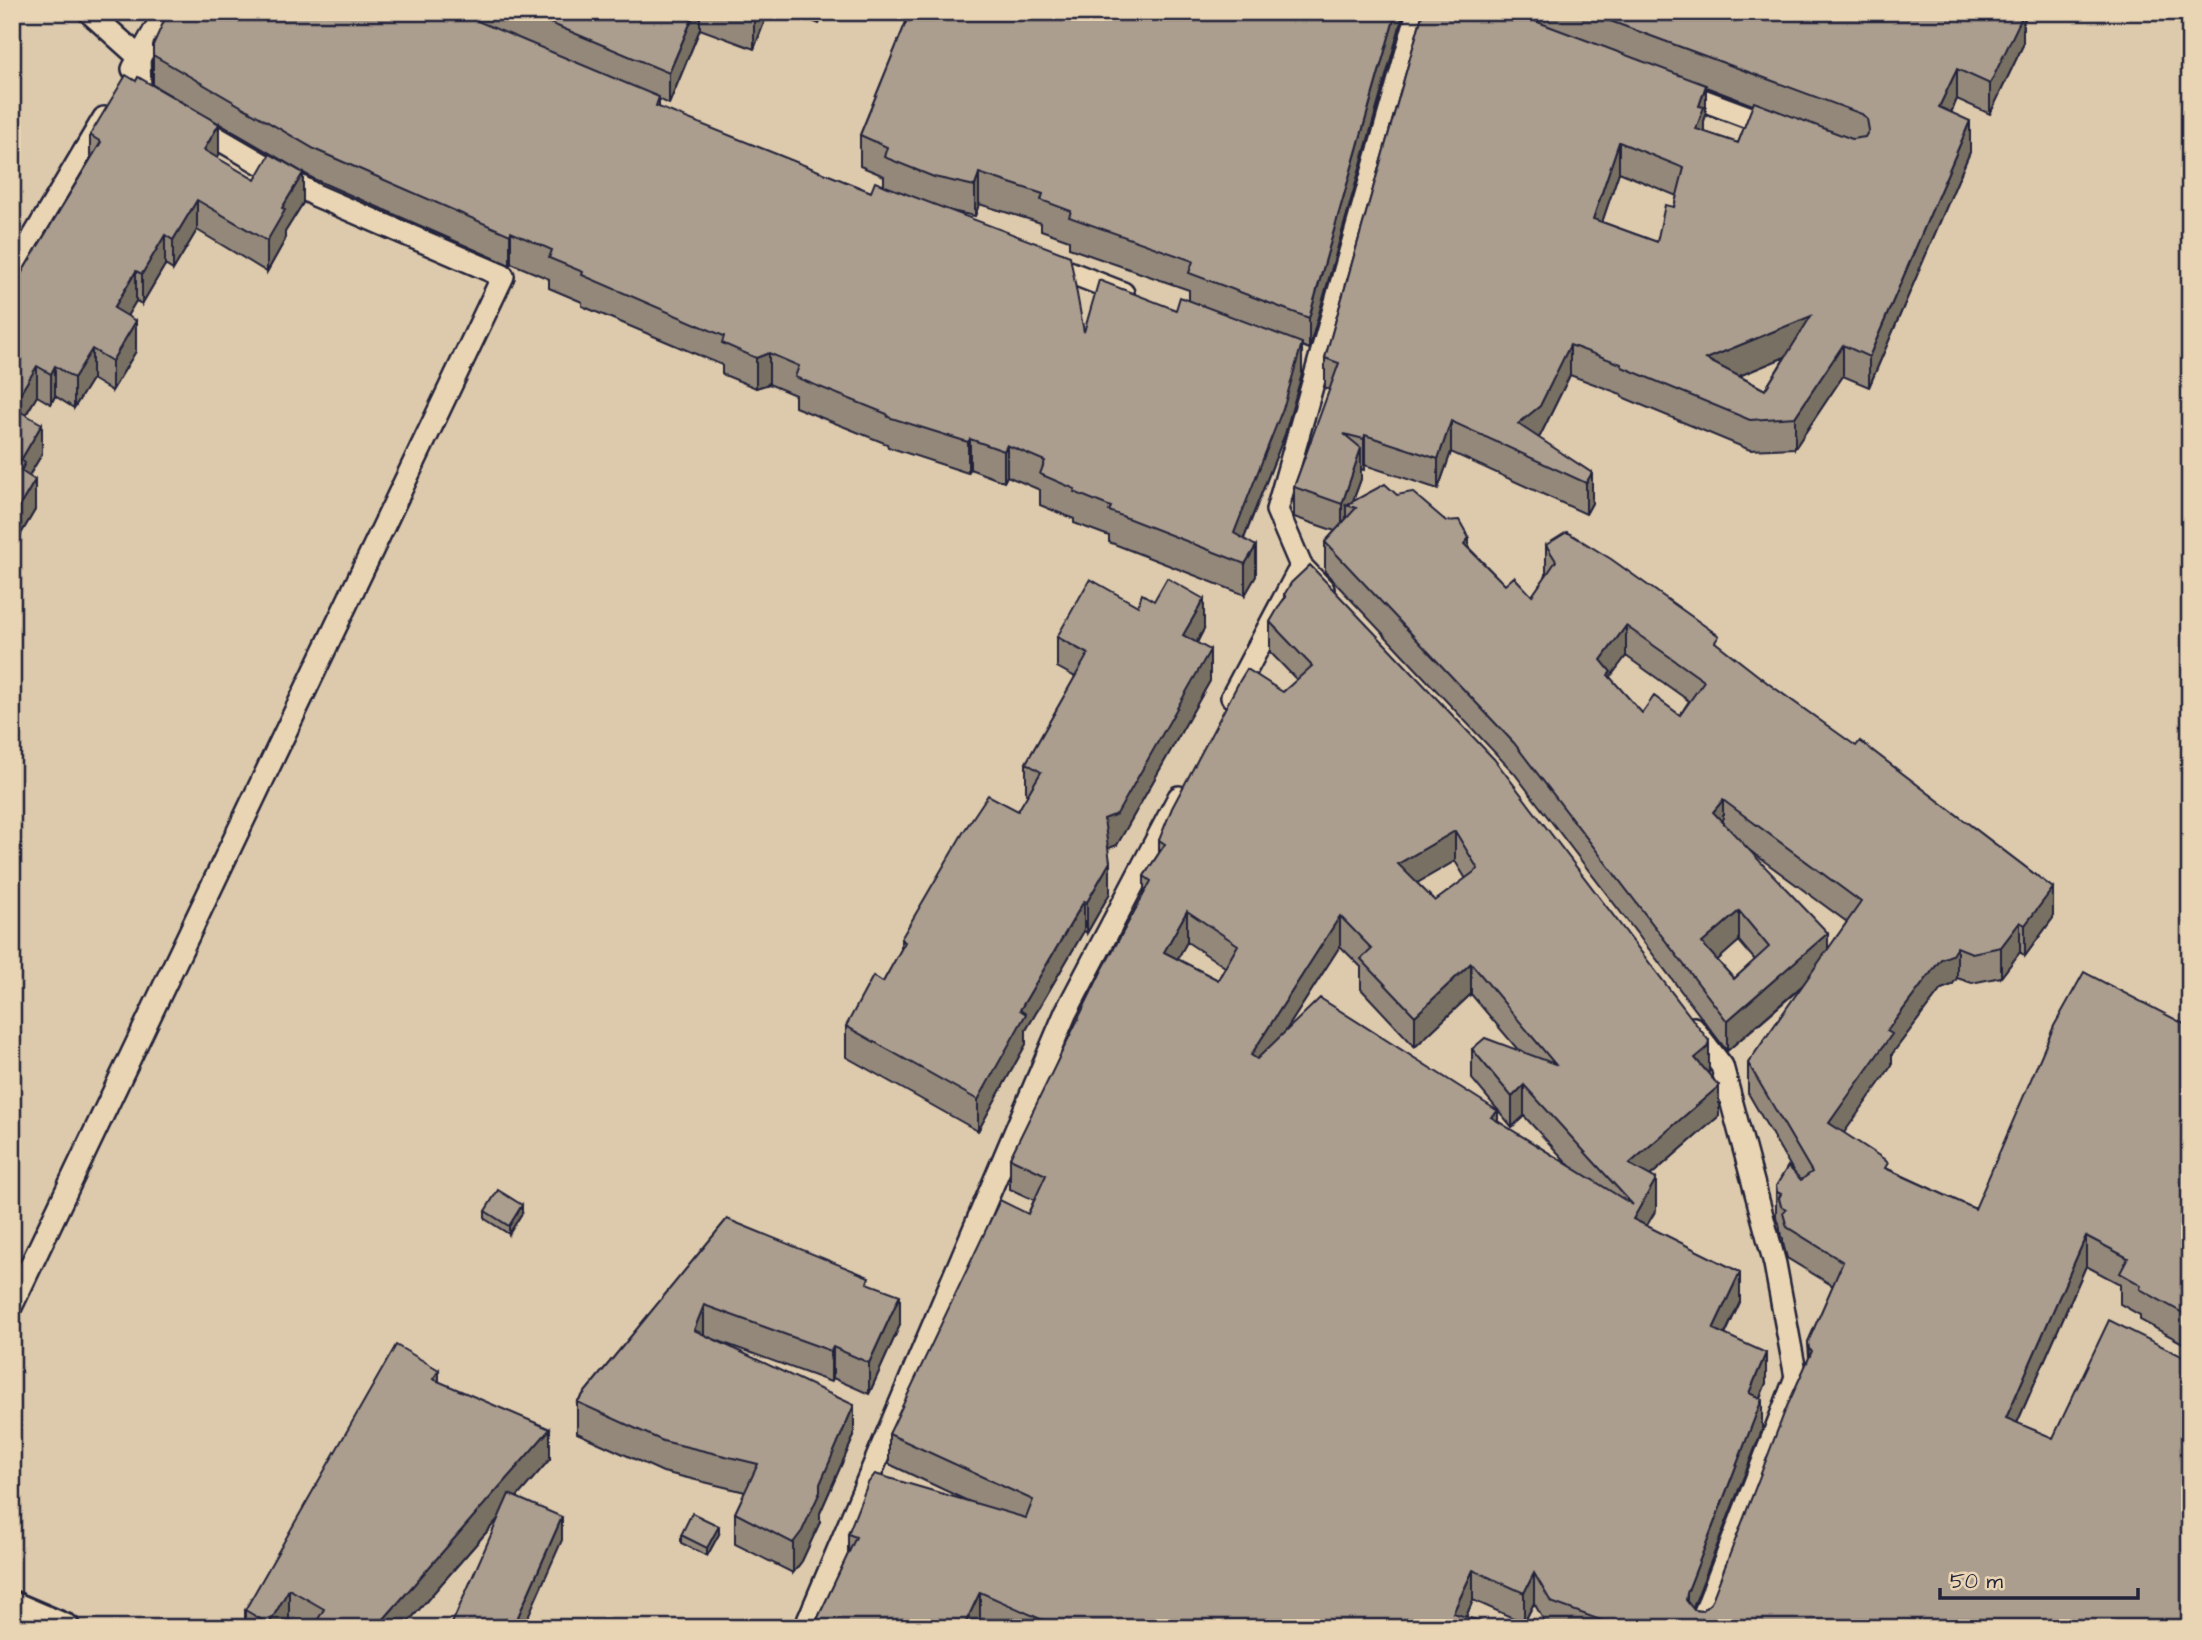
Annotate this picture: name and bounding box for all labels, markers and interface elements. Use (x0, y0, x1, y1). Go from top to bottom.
scale bar (1940, 1556, 2137, 1600)
text: 50 m (1950, 1567, 2004, 1596)

